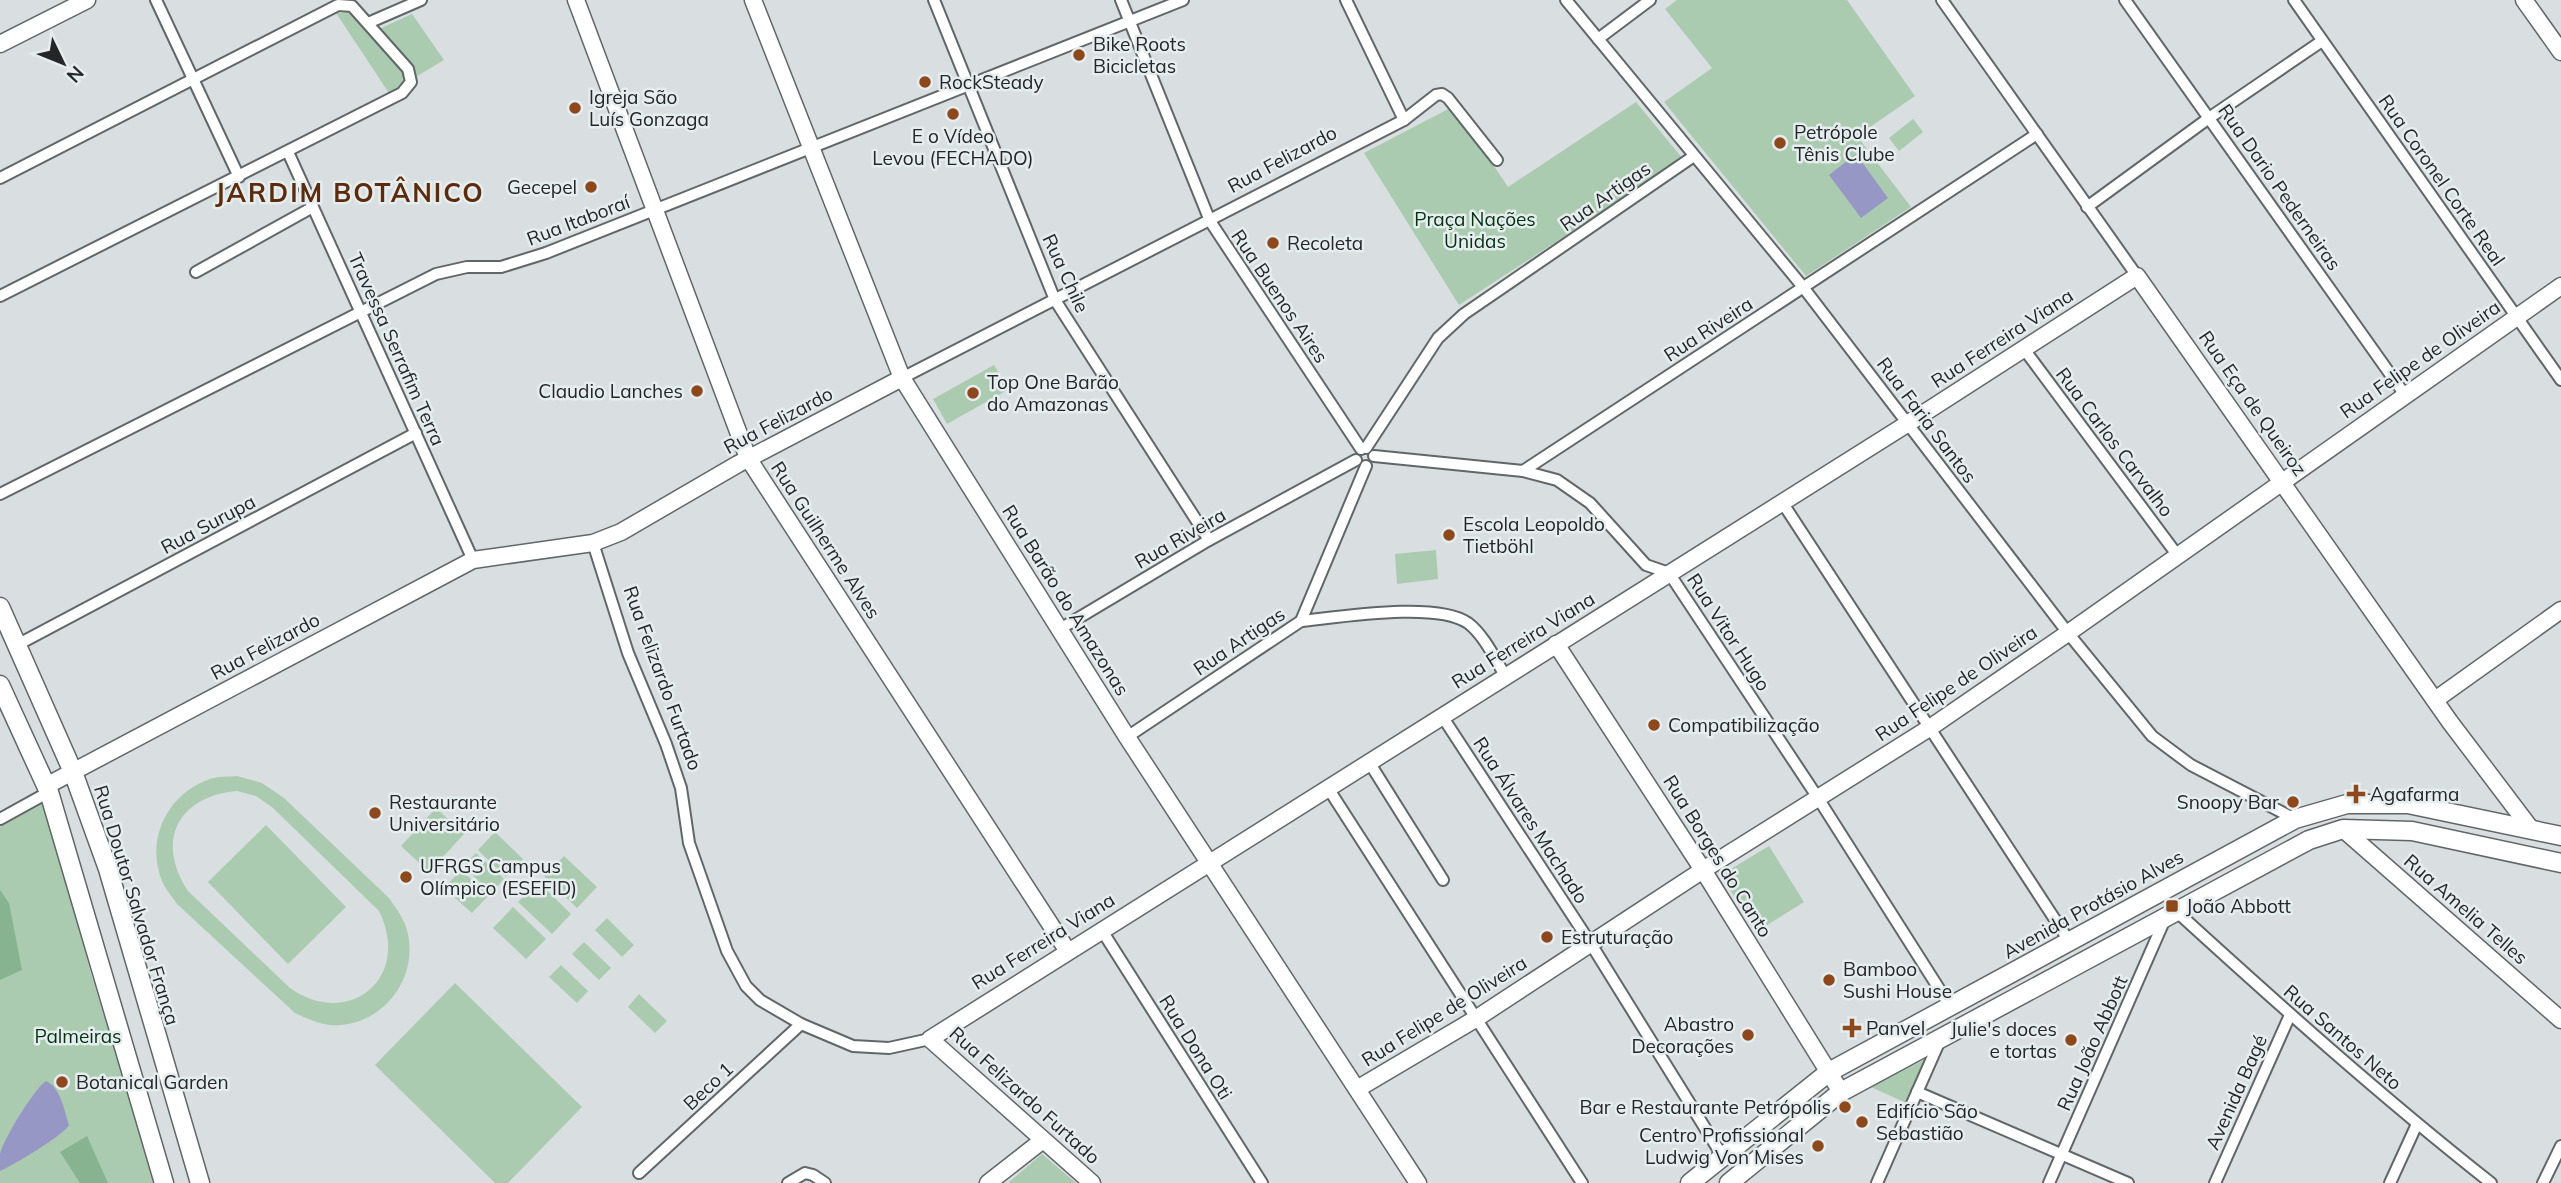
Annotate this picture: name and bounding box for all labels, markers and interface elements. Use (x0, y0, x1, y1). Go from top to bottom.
north arrow (28, 28, 98, 98)
place label: Bike Roots Bicicletas (1093, 32, 1186, 78)
marker: Bike Roots Bicicletas (1071, 47, 1087, 63)
text: N (62, 61, 89, 88)
place label: RockSteady (939, 70, 1044, 94)
marker: RockSteady (917, 74, 933, 90)
place label: Igreja São Luís Gonzaga (589, 85, 709, 131)
street label: Rua Coronel Corte Real (2374, 90, 2510, 270)
street label: Rua Dario Pederneiras (2213, 99, 2347, 275)
marker: Igreja São Luís Gonzaga (567, 100, 583, 116)
marker: E o Vídeo Levou (FECHADO) (945, 106, 961, 122)
street label: Rua Felizardo (1223, 120, 1341, 198)
place label: Petrópole Tênis Clube (1794, 120, 1895, 166)
place label: E o Vídeo Levou (FECHADO) (872, 124, 1034, 170)
marker: Petrópole Tênis Clube (1772, 135, 1788, 151)
street label: Rua Artigas (1555, 156, 1655, 236)
place label: Gecepel (507, 175, 577, 199)
district label: JARDIM BOTÂNICO (215, 176, 485, 209)
marker: Gecepel (583, 179, 599, 195)
street label: Rua Itaboraí (523, 189, 634, 251)
park label: Praça Nações Unidas (1414, 207, 1536, 253)
street label: Rua Buenos Aires (1226, 225, 1334, 367)
street label: Rua Chile (1037, 230, 1095, 316)
place label: Recoleta (1287, 231, 1363, 255)
marker: Recoleta (1265, 235, 1281, 251)
street label: Travessa Serrafim Terra (344, 249, 450, 449)
street label: Rua Ferreira Viana (1926, 283, 2078, 393)
street label: Rua Riveira (1659, 291, 1757, 367)
street label: Rua Felipe de Oliveira (2335, 295, 2505, 423)
street label: Rua Eça de Queiroz (2194, 326, 2312, 480)
street label: Rua Faria Santos (1872, 352, 1982, 488)
street label: Rua Carlos Carvalho (2051, 363, 2179, 521)
place label: Top One Barão do Amazonas (987, 370, 1119, 416)
place label: Claudio Lanches (538, 379, 683, 403)
street label: Rua Felizardo (719, 381, 837, 459)
marker: Claudio Lanches (689, 383, 705, 399)
marker: Top One Barão do Amazonas (965, 385, 981, 401)
street label: Rua Guilherme Alves (766, 457, 886, 623)
street label: Rua Surupa (156, 489, 260, 559)
street label: Rua Barão do Amazonas (997, 500, 1135, 700)
street label: Rua Riveira (1130, 502, 1230, 574)
place label: Escola Leopoldo Tietböhl (1463, 512, 1605, 558)
marker: Escola Leopoldo Tietböhl (1441, 527, 1457, 543)
street label: Rua Vitor Hugo (1682, 569, 1776, 695)
street label: Rua Felizardo Furtado (618, 583, 708, 773)
street label: Rua Ferreira Viana (1447, 586, 1599, 694)
street label: Rua Artigas (1189, 602, 1289, 680)
street label: Rua Felizardo (206, 607, 324, 685)
street label: Rua Felipe de Oliveira (1870, 620, 2042, 746)
place label: Compatibilização (1668, 713, 1820, 737)
marker: Compatibilização (1646, 717, 1662, 733)
street label: Rua Álvares Machado (1468, 732, 1594, 908)
street label: Rua Borges do Canto (1658, 770, 1778, 942)
street label: Rua Doutor Salvador França (89, 782, 185, 1028)
place label: Agafarma (2370, 782, 2459, 806)
marker: Agafarma (2348, 786, 2364, 802)
place label: Restaurante Universitário (389, 790, 500, 836)
place label: Snoopy Bar (2177, 790, 2279, 814)
marker: Snoopy Bar (2285, 794, 2301, 810)
marker: Restaurante Universitário (367, 805, 383, 821)
street label: Avenida Protásio Alves (1998, 844, 2188, 964)
street label: Rua Amelia Telles (2399, 849, 2533, 969)
place label: UFRGS Campus Olímpico (ESEFID) (420, 854, 577, 900)
marker: UFRGS Campus Olímpico (ESEFID) (398, 869, 414, 885)
street label: Rua Ferreira Viana (967, 887, 1119, 995)
place label: João Abbott (2186, 894, 2291, 918)
marker: João Abbott (2164, 898, 2180, 914)
place label: Estruturação (1561, 925, 1673, 949)
marker: Estruturação (1539, 929, 1555, 945)
street label: Rua Felipe de Oliveira (1357, 950, 1531, 1072)
place label: Bamboo Sushi House (1843, 957, 1952, 1003)
street label: Rua João Abbott (2051, 971, 2133, 1114)
marker: Bamboo Sushi House (1821, 972, 1837, 988)
street label: Rua Santos Neto (2279, 979, 2407, 1095)
street label: Rua Dona Oti (1154, 990, 1238, 1104)
place label: Abastro Decorações (1631, 1012, 1734, 1058)
place label: Panvel (1866, 1016, 1925, 1040)
place label: Julie's doces e tortas (1951, 1017, 2057, 1063)
marker: Panvel (1844, 1020, 1860, 1036)
street label: Rua Felizardo Furtado (945, 1021, 1105, 1169)
park label: Palmeiras (34, 1024, 122, 1048)
marker: Abastro Decorações (1740, 1027, 1756, 1043)
street label: Avenida Bagé (2200, 1031, 2272, 1153)
marker: Julie's doces e tortas (2063, 1032, 2079, 1048)
street label: Beco 1 (678, 1057, 738, 1115)
place label: Botanical Garden (76, 1070, 229, 1094)
marker: Botanical Garden (54, 1074, 70, 1090)
place label: Bar e Restaurante Petrópolis (1579, 1095, 1831, 1119)
marker: Bar e Restaurante Petrópolis (1837, 1099, 1853, 1115)
place label: Edifício São Sebastião (1876, 1099, 1978, 1145)
marker: Edifício São Sebastião (1854, 1114, 1870, 1130)
place label: Centro Profissional Ludwig Von Mises (1639, 1123, 1804, 1169)
marker: Centro Profissional Ludwig Von Mises (1810, 1138, 1826, 1154)

